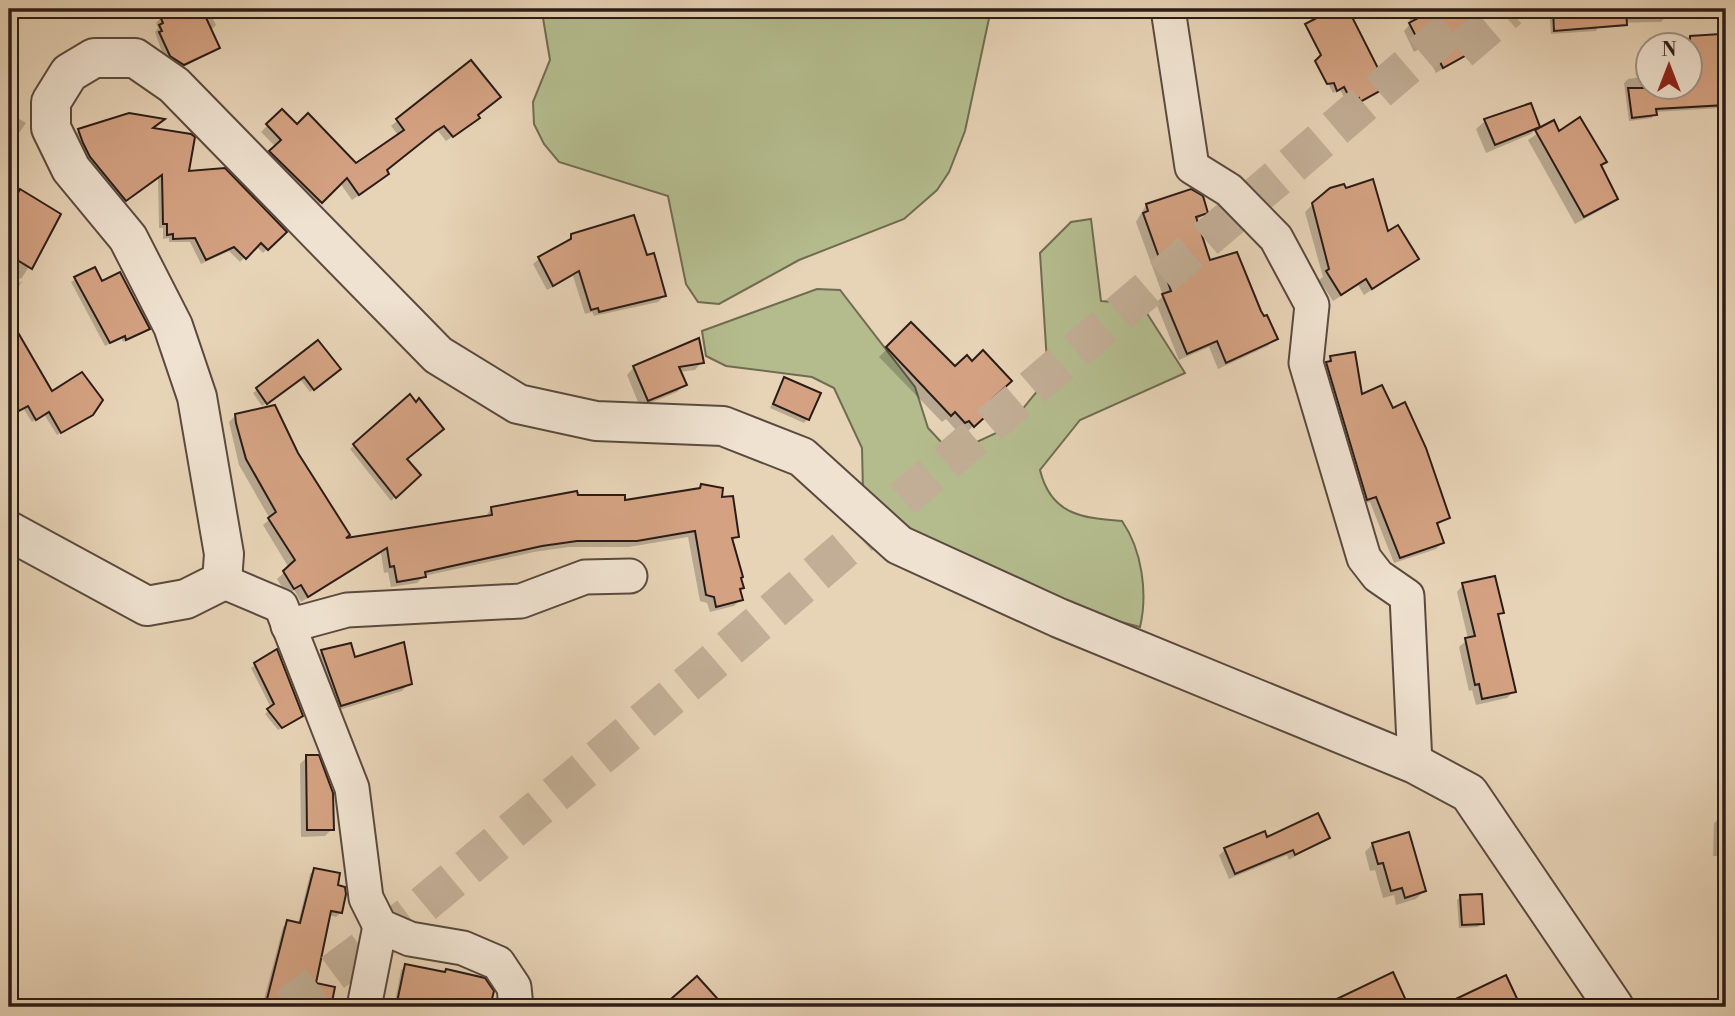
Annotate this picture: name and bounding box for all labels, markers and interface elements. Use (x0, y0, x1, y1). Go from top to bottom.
north arrow (1634, 32, 1704, 102)
text: N (1661, 38, 1677, 62)

